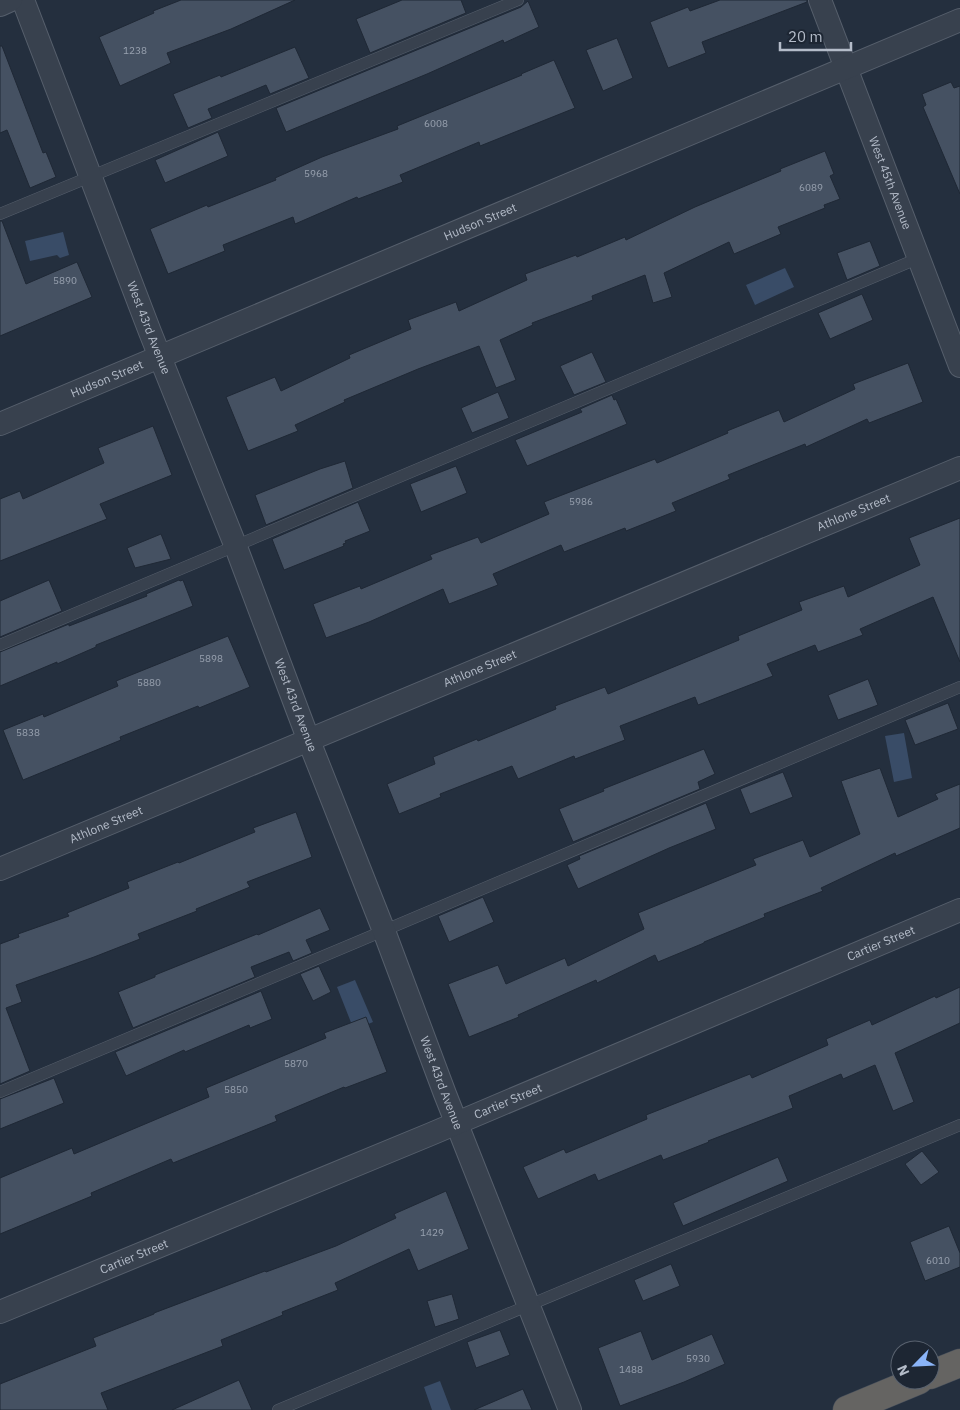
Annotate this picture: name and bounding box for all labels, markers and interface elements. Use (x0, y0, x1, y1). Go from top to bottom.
scale bar (780, 20, 851, 52)
text: 20 m (788, 27, 823, 46)
house number: 1238 (123, 44, 147, 57)
house number: 6008 (424, 117, 448, 130)
street label: West 45th Avenue (866, 134, 915, 232)
house number: 5968 (304, 167, 328, 180)
house number: 6089 (799, 181, 823, 194)
street label: Hudson Street (441, 200, 519, 243)
house number: 5890 (53, 274, 77, 287)
street label: West 43rd Avenue (124, 279, 174, 377)
street label: Hudson Street (68, 357, 145, 400)
street label: Athlone Street (814, 490, 892, 534)
house number: 5986 (569, 495, 593, 508)
street label: Athlone Street (441, 646, 518, 690)
house number: 5898 (199, 652, 223, 665)
street label: West 43rd Avenue (272, 656, 321, 754)
house number: 5880 (137, 676, 161, 689)
house number: 5838 (16, 726, 40, 739)
street label: Athlone Street (67, 802, 145, 846)
street label: Cartier Street (845, 922, 917, 964)
street label: West 43rd Avenue (417, 1034, 466, 1132)
house number: 5870 (284, 1057, 308, 1070)
street label: Cartier Street (472, 1080, 544, 1122)
house number: 5850 (224, 1083, 248, 1096)
house number: 1429 (420, 1226, 444, 1239)
street label: Cartier Street (98, 1235, 170, 1277)
house number: 6010 (926, 1254, 950, 1267)
north arrow (890, 1340, 940, 1390)
house number: 5930 (686, 1352, 710, 1365)
text: N (893, 1362, 913, 1379)
house number: 1488 (619, 1363, 643, 1376)

